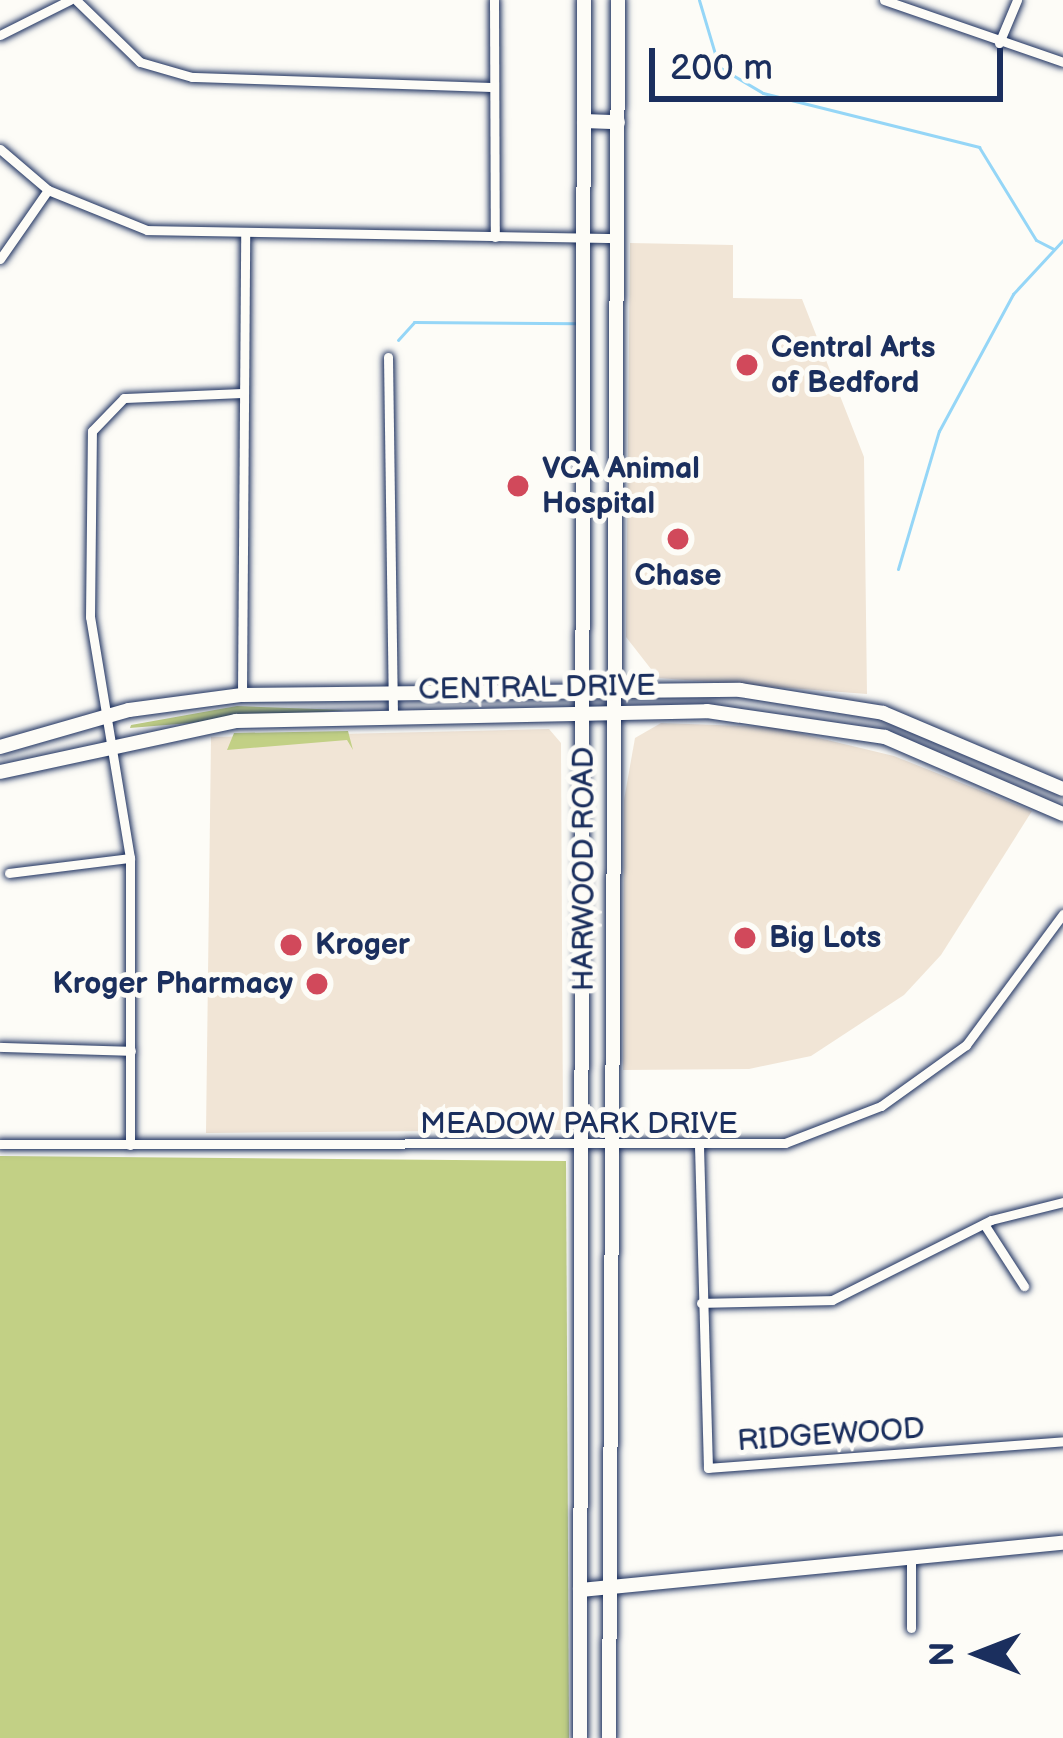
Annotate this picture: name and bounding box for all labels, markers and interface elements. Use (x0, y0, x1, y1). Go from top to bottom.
scale bar (655, 24, 1009, 98)
text: 200 m (670, 47, 773, 90)
place label: Central Arts of Bedford (771, 330, 935, 400)
marker: Central Arts of Bedford (734, 352, 760, 378)
place label: VCA Animal Hospital (542, 451, 700, 522)
marker: VCA Animal Hospital (505, 473, 531, 499)
marker: Chase (665, 526, 691, 552)
place label: Chase (635, 558, 721, 594)
street label: CENTRAL DRIVE (418, 668, 656, 708)
street label: HARWOOD ROAD (566, 747, 602, 991)
place label: Big Lots (769, 920, 881, 956)
marker: Big Lots (732, 925, 758, 951)
place label: Kroger (315, 927, 410, 963)
marker: Kroger (278, 932, 304, 958)
place label: Kroger Pharmacy (53, 966, 293, 1002)
marker: Kroger Pharmacy (304, 971, 330, 997)
street label: MEADOW PARK DRIVE (420, 1106, 738, 1142)
street label: RIDGEWOOD (736, 1410, 926, 1460)
north arrow (919, 1594, 1039, 1714)
text: N (923, 1642, 963, 1666)

